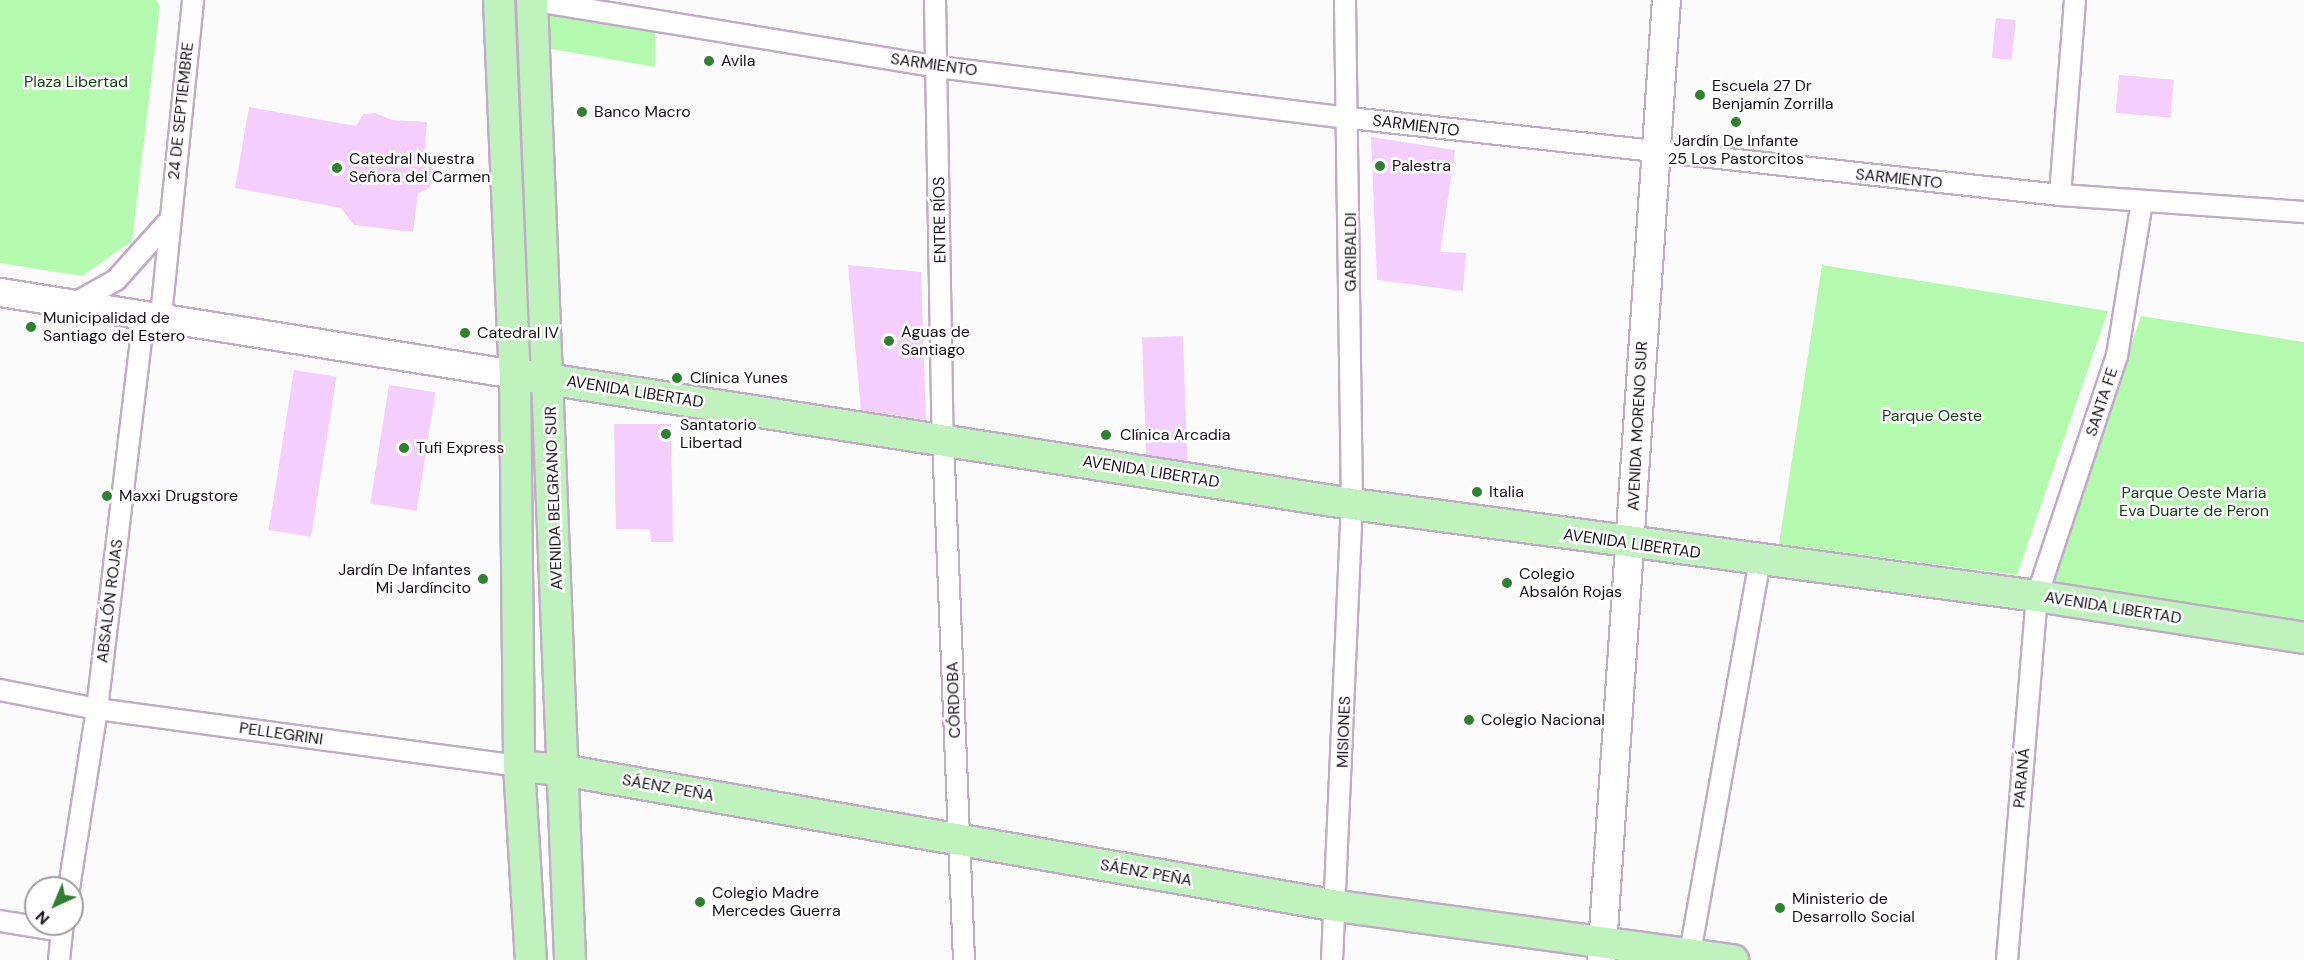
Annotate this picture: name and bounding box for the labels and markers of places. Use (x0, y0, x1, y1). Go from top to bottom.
place label: Avila (721, 51, 755, 71)
marker: Avila (702, 54, 716, 68)
place label: Escuela 27 Dr Benjamín Zorrilla (1712, 76, 1833, 114)
marker: Escuela 27 Dr Benjamín Zorrilla (1693, 88, 1707, 102)
place label: Banco Macro (594, 102, 691, 122)
marker: Banco Macro (575, 105, 589, 119)
marker: Jardín De Infante 25 Los Pastorcitos (1729, 115, 1743, 129)
place label: Jardín De Infante 25 Los Pastorcitos (1668, 131, 1804, 169)
place label: Catedral Nuestra Señora del Carmen (349, 149, 490, 187)
place label: Palestra (1392, 156, 1451, 176)
marker: Palestra (1373, 159, 1387, 173)
marker: Catedral Nuestra Señora del Carmen (330, 161, 344, 175)
place label: Municipalidad de Santiago del Estero (43, 308, 185, 346)
marker: Municipalidad de Santiago del Estero (24, 320, 38, 334)
place label: Aguas de Santiago (901, 322, 970, 360)
place label: Catedral IV (477, 323, 559, 343)
marker: Catedral IV (458, 326, 472, 340)
marker: Aguas de Santiago (882, 334, 896, 348)
place label: Clínica Yunes (690, 368, 788, 388)
marker: Clínica Yunes (668, 369, 686, 387)
place label: Santatorio Libertad (680, 415, 757, 453)
marker: Santatorio Libertad (657, 425, 675, 443)
place label: Clínica Arcadia (1120, 425, 1230, 445)
marker: Clínica Arcadia (1097, 426, 1115, 444)
place label: Tufi Express (416, 438, 504, 458)
marker: Tufi Express (397, 441, 411, 455)
place label: Italia (1489, 482, 1524, 502)
marker: Italia (1470, 485, 1484, 499)
place label: Maxxi Drugstore (119, 486, 238, 506)
marker: Maxxi Drugstore (100, 489, 114, 503)
place label: Jardín De Infantes Mi Jardíncito (338, 560, 471, 598)
place label: Colegio Absalón Rojas (1519, 564, 1622, 602)
marker: Jardín De Infantes Mi Jardíncito (476, 572, 490, 586)
marker: Colegio Absalón Rojas (1500, 576, 1514, 590)
place label: Colegio Nacional (1481, 710, 1605, 730)
marker: Colegio Nacional (1462, 713, 1476, 727)
place label: Colegio Madre Mercedes Guerra (712, 883, 841, 921)
place label: Ministerio de Desarrollo Social (1792, 889, 1915, 927)
marker: Colegio Madre Mercedes Guerra (693, 895, 707, 909)
marker: Ministerio de Desarrollo Social (1773, 901, 1787, 915)

